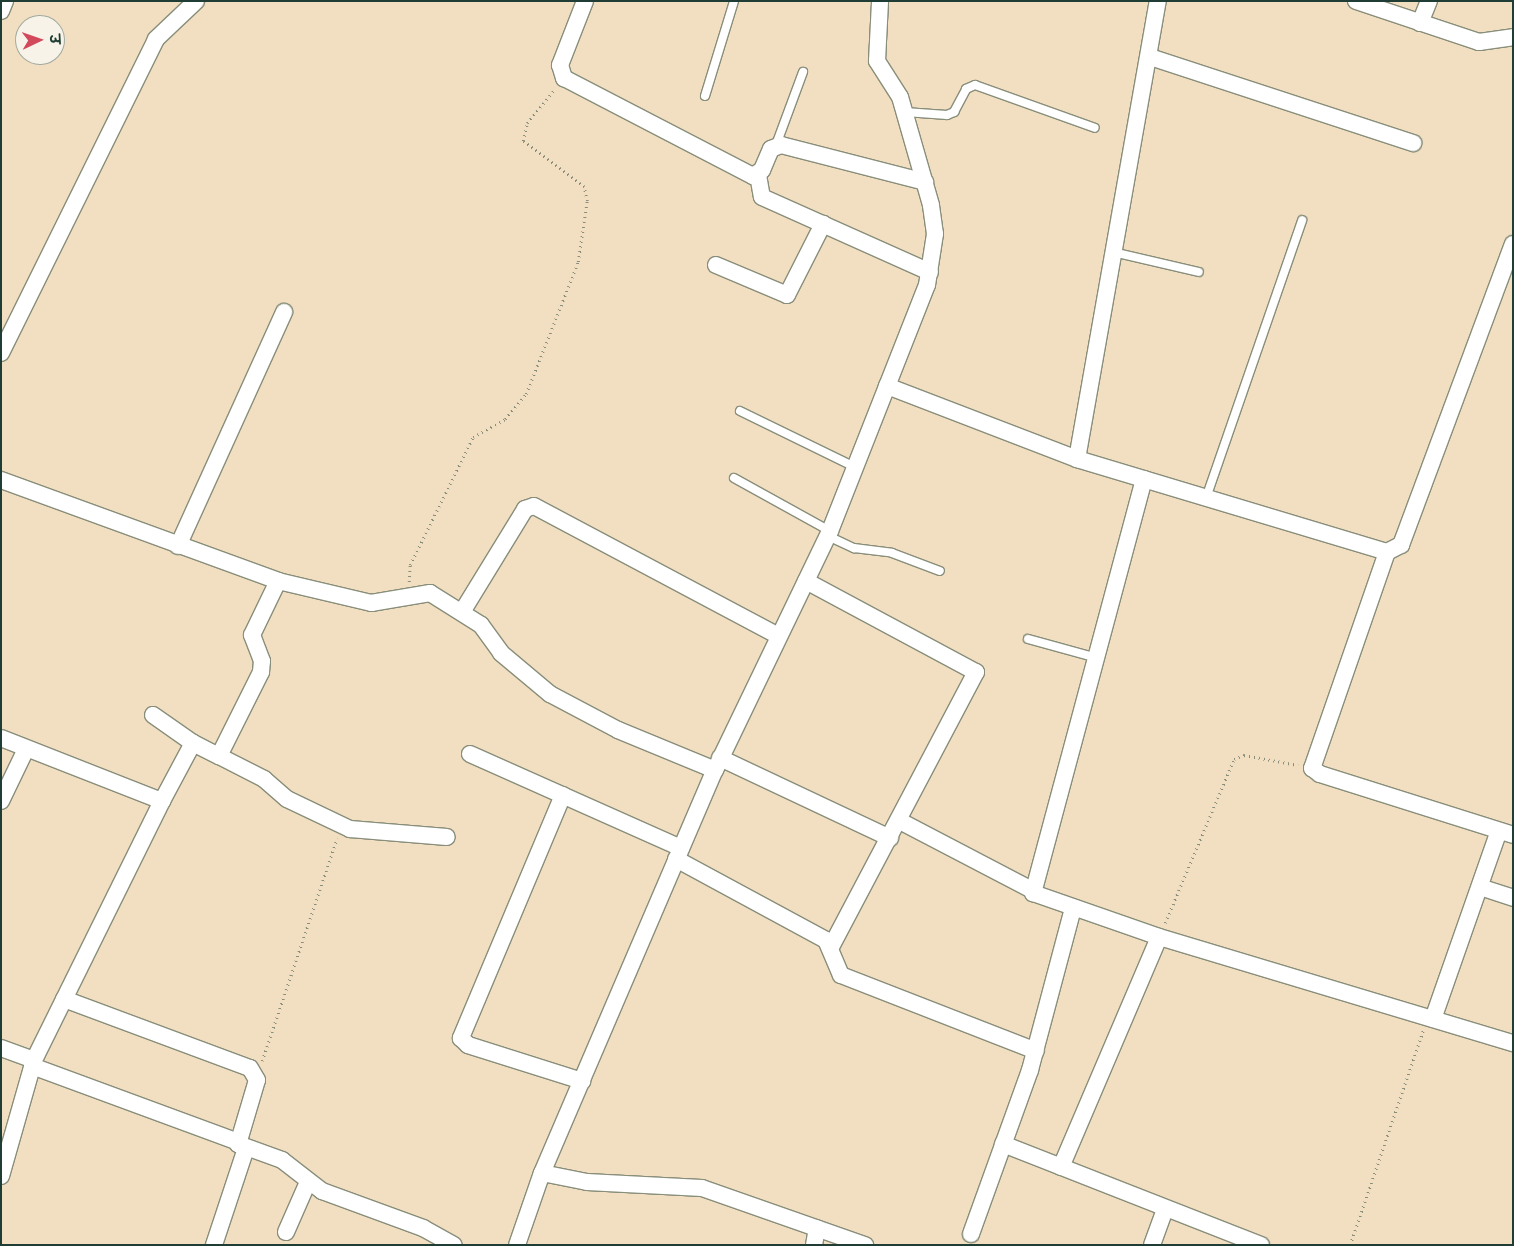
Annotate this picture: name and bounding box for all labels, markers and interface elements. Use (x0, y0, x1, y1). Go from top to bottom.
north arrow (15, 15, 65, 65)
text: उ (46, 34, 63, 44)

